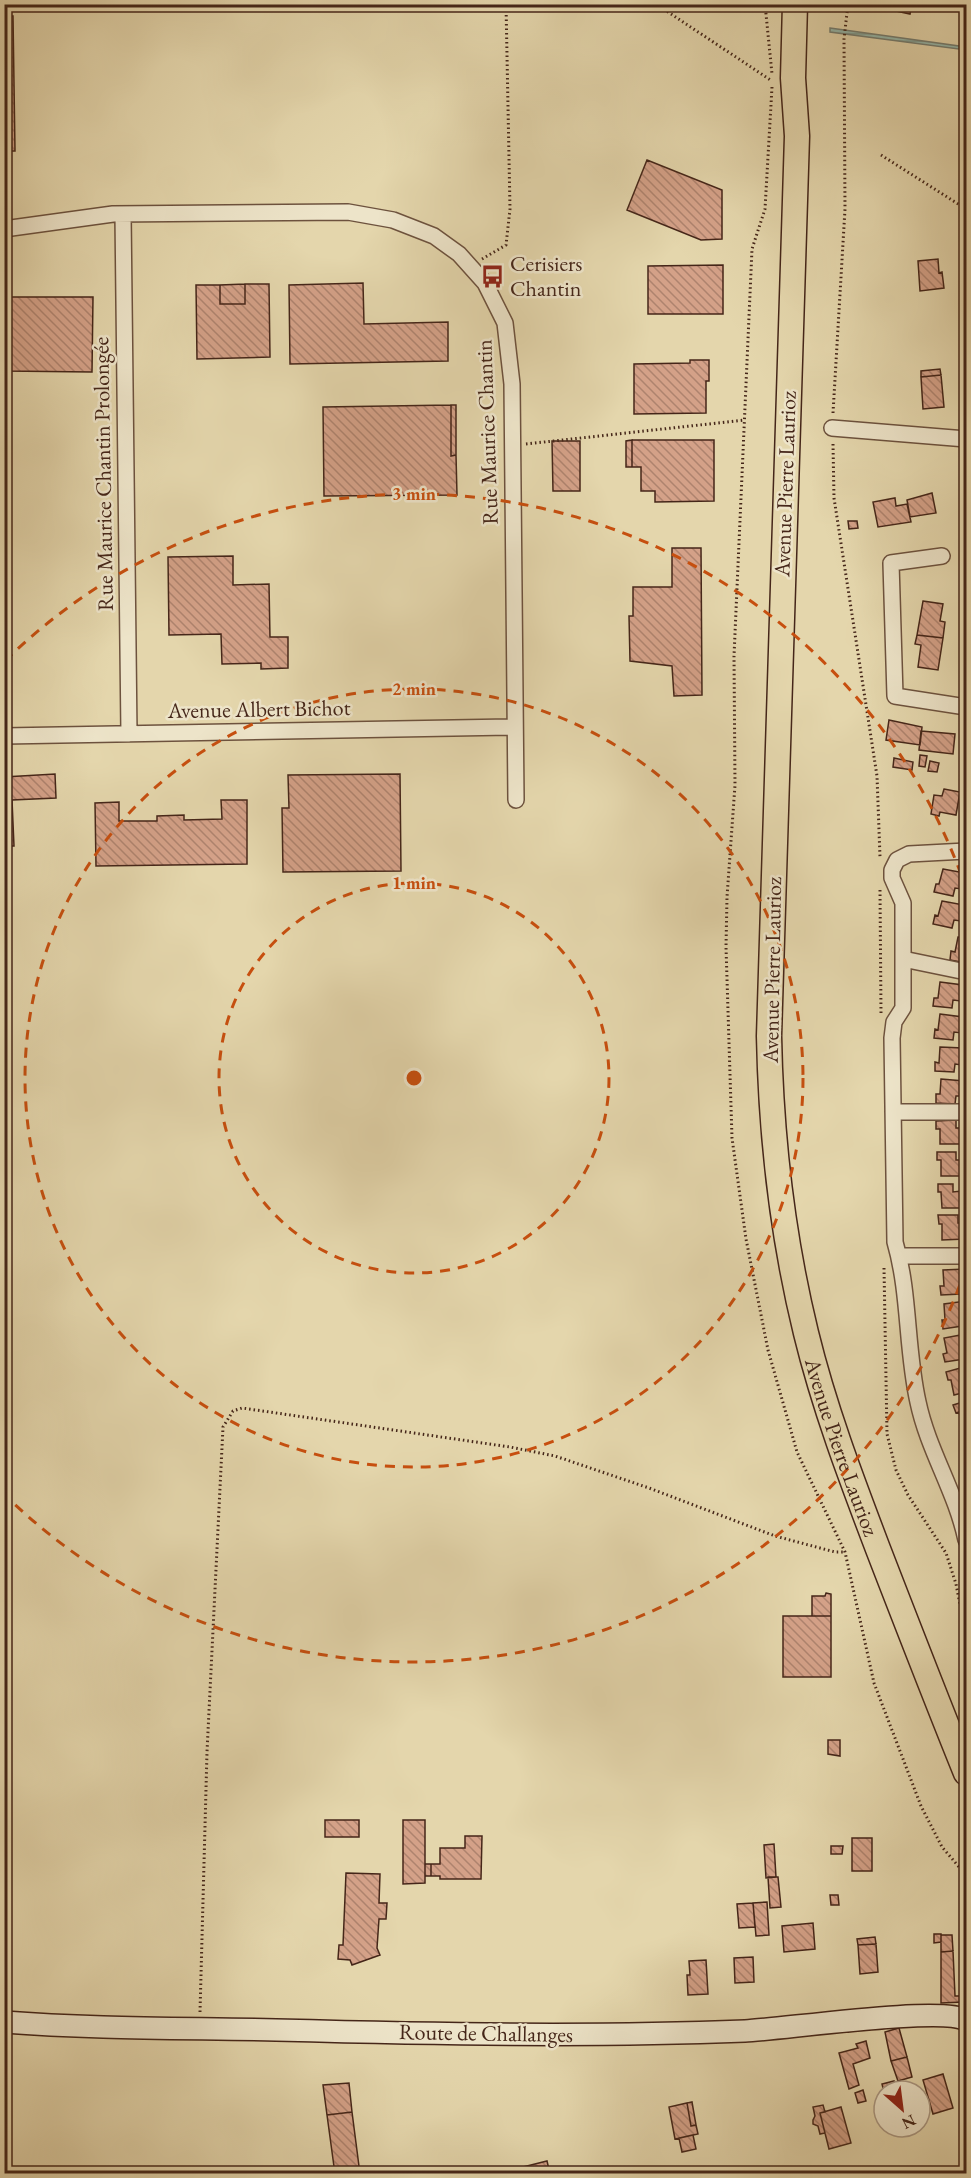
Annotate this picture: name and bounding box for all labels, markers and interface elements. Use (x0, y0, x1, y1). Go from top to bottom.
place label: Cerisiers Chantin (510, 249, 582, 303)
bus stop icon: Cerisiers Chantin (479, 263, 505, 289)
street label: Rue Maurice Chantin Prolongée (86, 336, 120, 611)
street label: Rue Maurice Chantin (469, 338, 505, 525)
street label: Avenue Pierre Laurioz (767, 390, 803, 579)
text: 3 min (392, 482, 436, 505)
text: 2 min (392, 677, 436, 700)
street label: Avenue Albert Bichot (166, 693, 351, 725)
text: 1 min (392, 871, 436, 894)
street label: Avenue Pierre Laurioz (756, 876, 788, 1064)
centre of rings (404, 1068, 424, 1088)
street label: Avenue Pierre Laurioz (798, 1354, 886, 1541)
street label: Route de Challanges (399, 2017, 573, 2049)
north arrow (872, 2079, 932, 2139)
text: N (898, 2109, 919, 2134)

